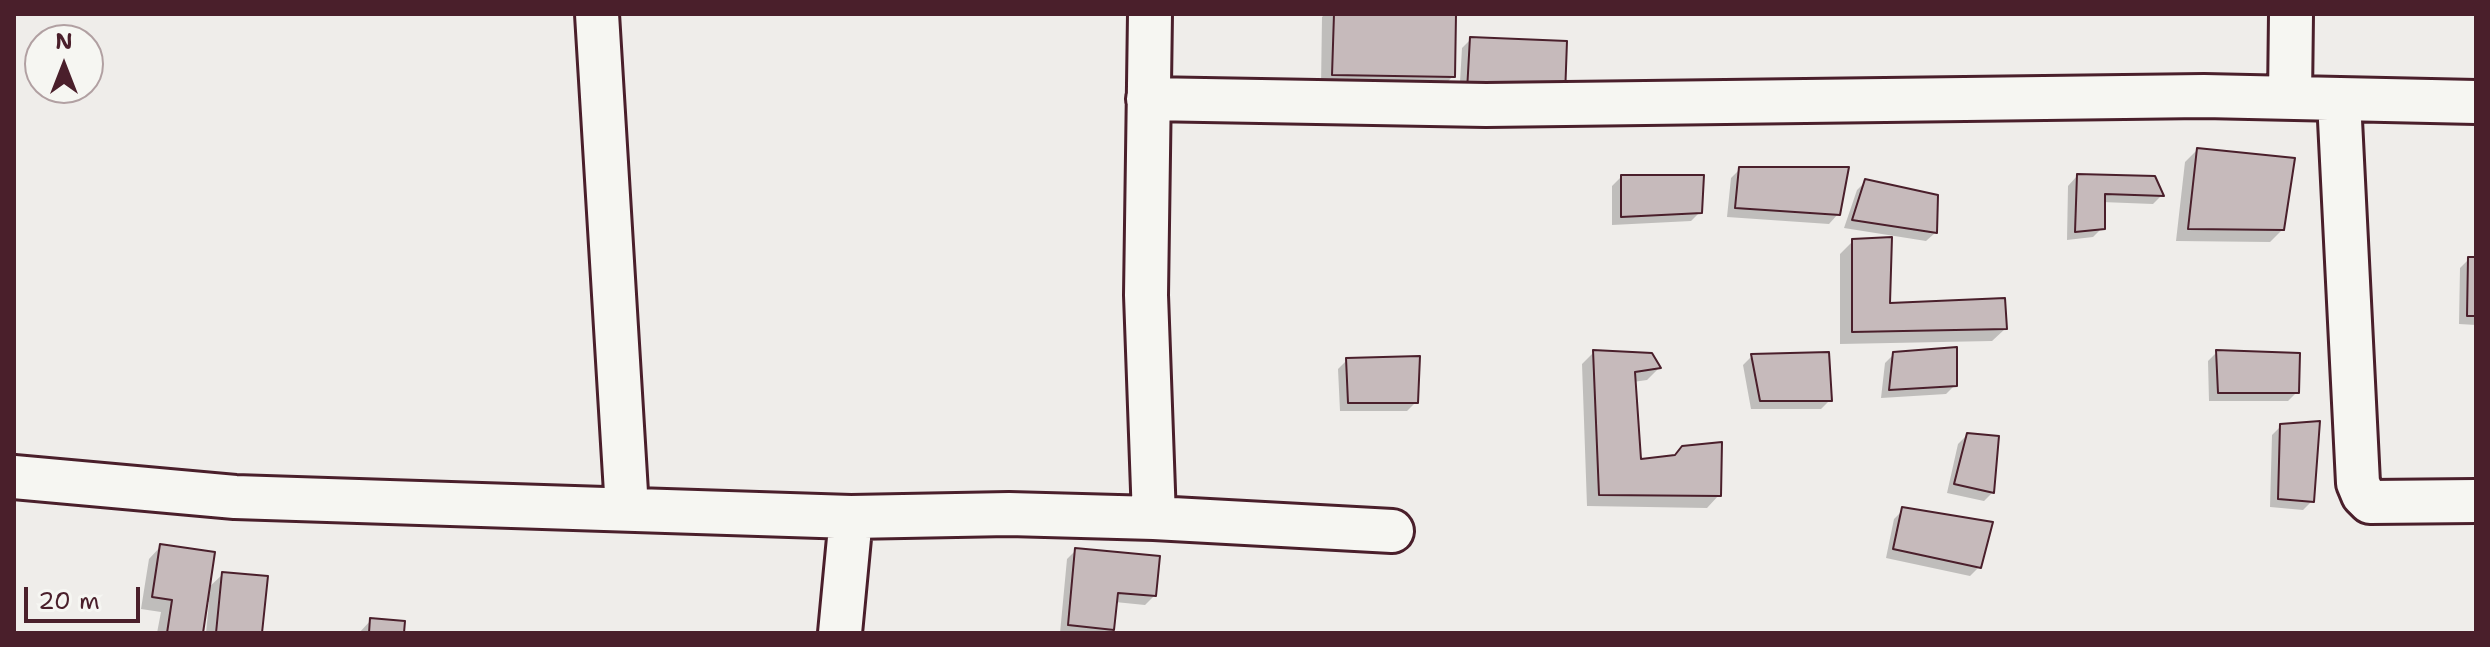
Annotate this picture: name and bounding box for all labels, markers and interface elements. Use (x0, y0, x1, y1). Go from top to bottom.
north arrow (24, 24, 104, 104)
text: N (55, 27, 73, 56)
scale bar (28, 571, 144, 621)
text: 20 m (38, 585, 100, 617)

